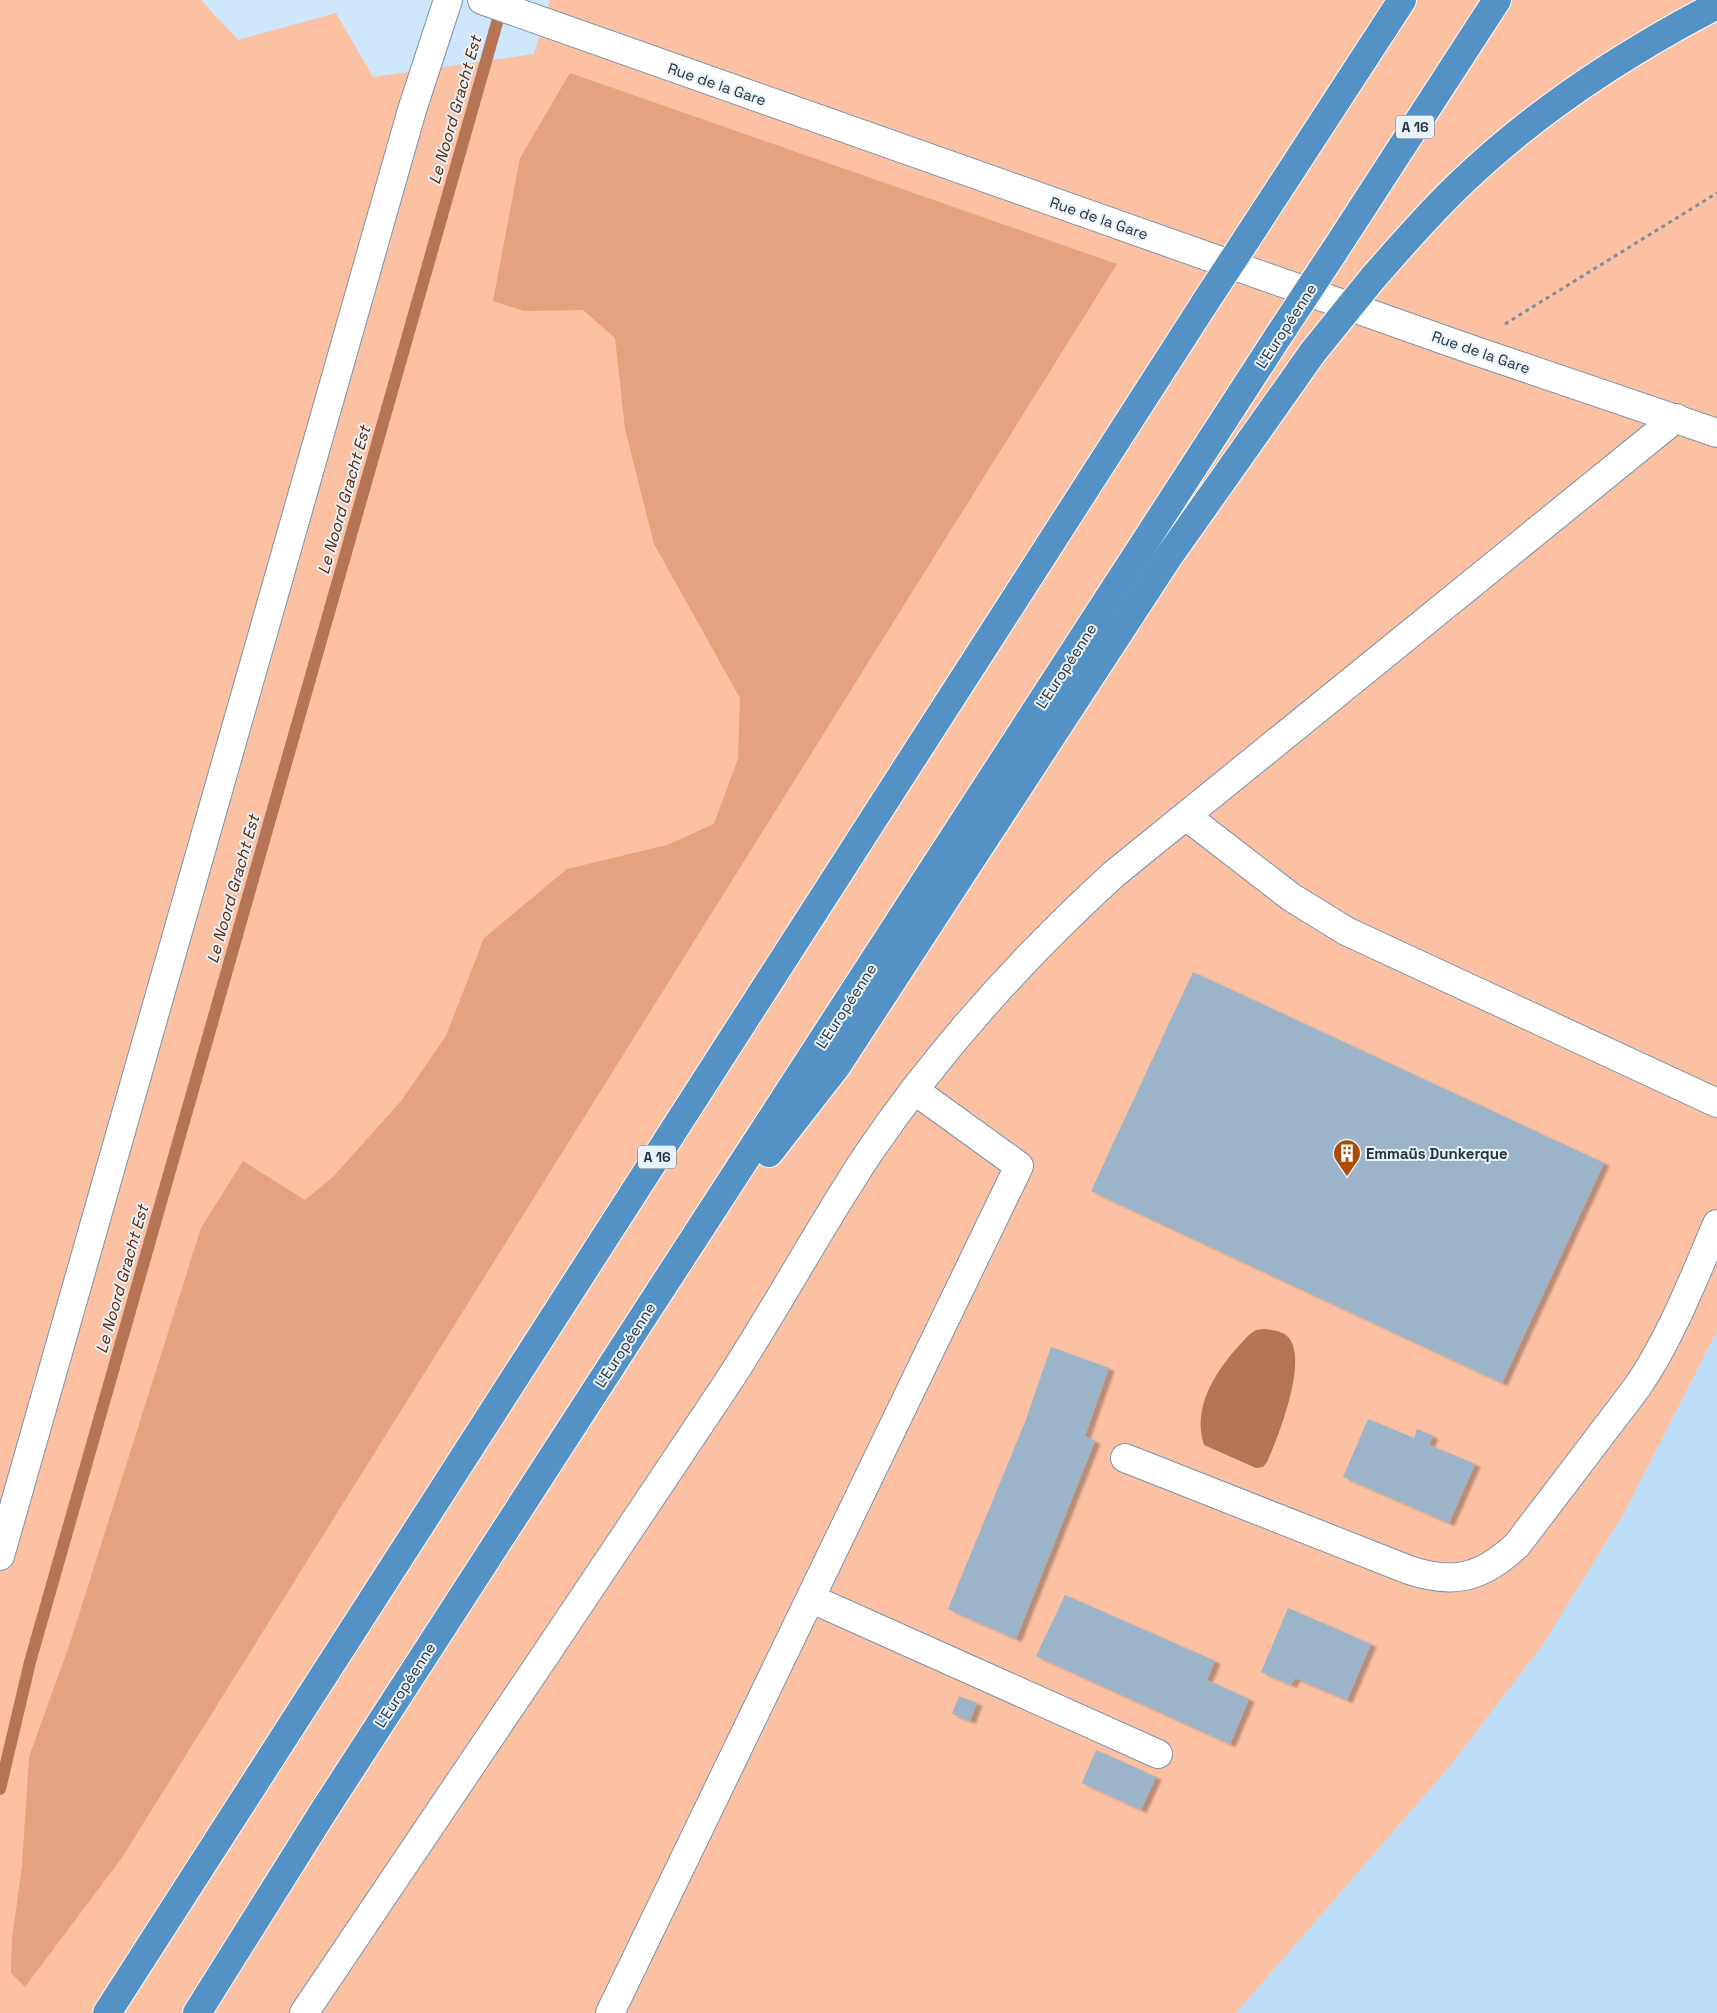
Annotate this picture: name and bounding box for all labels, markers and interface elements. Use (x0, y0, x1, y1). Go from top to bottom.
water label: Le Noord Gracht Est (424, 32, 487, 187)
street label: Rue de la Gare (665, 58, 769, 110)
road number: A 16 (1396, 115, 1434, 138)
street label: Rue de la Gare (1047, 192, 1151, 244)
street label: L'Européenne (1252, 280, 1321, 372)
street label: Rue de la Gare (1429, 326, 1533, 378)
water label: Le Noord Gracht Est (313, 422, 376, 577)
street label: L'Européenne (1032, 620, 1101, 712)
water label: Le Noord Gracht Est (202, 811, 265, 966)
street label: L'Européenne (812, 960, 881, 1052)
building icon: Emmaüs Dunkerque (1332, 1138, 1362, 1177)
place label: Emmaüs Dunkerque (1366, 1144, 1508, 1163)
road number: A 16 (638, 1146, 676, 1168)
water label: Le Noord Gracht Est (91, 1201, 154, 1356)
street label: L'Européenne (591, 1299, 660, 1391)
street label: L'Européenne (371, 1639, 440, 1731)

